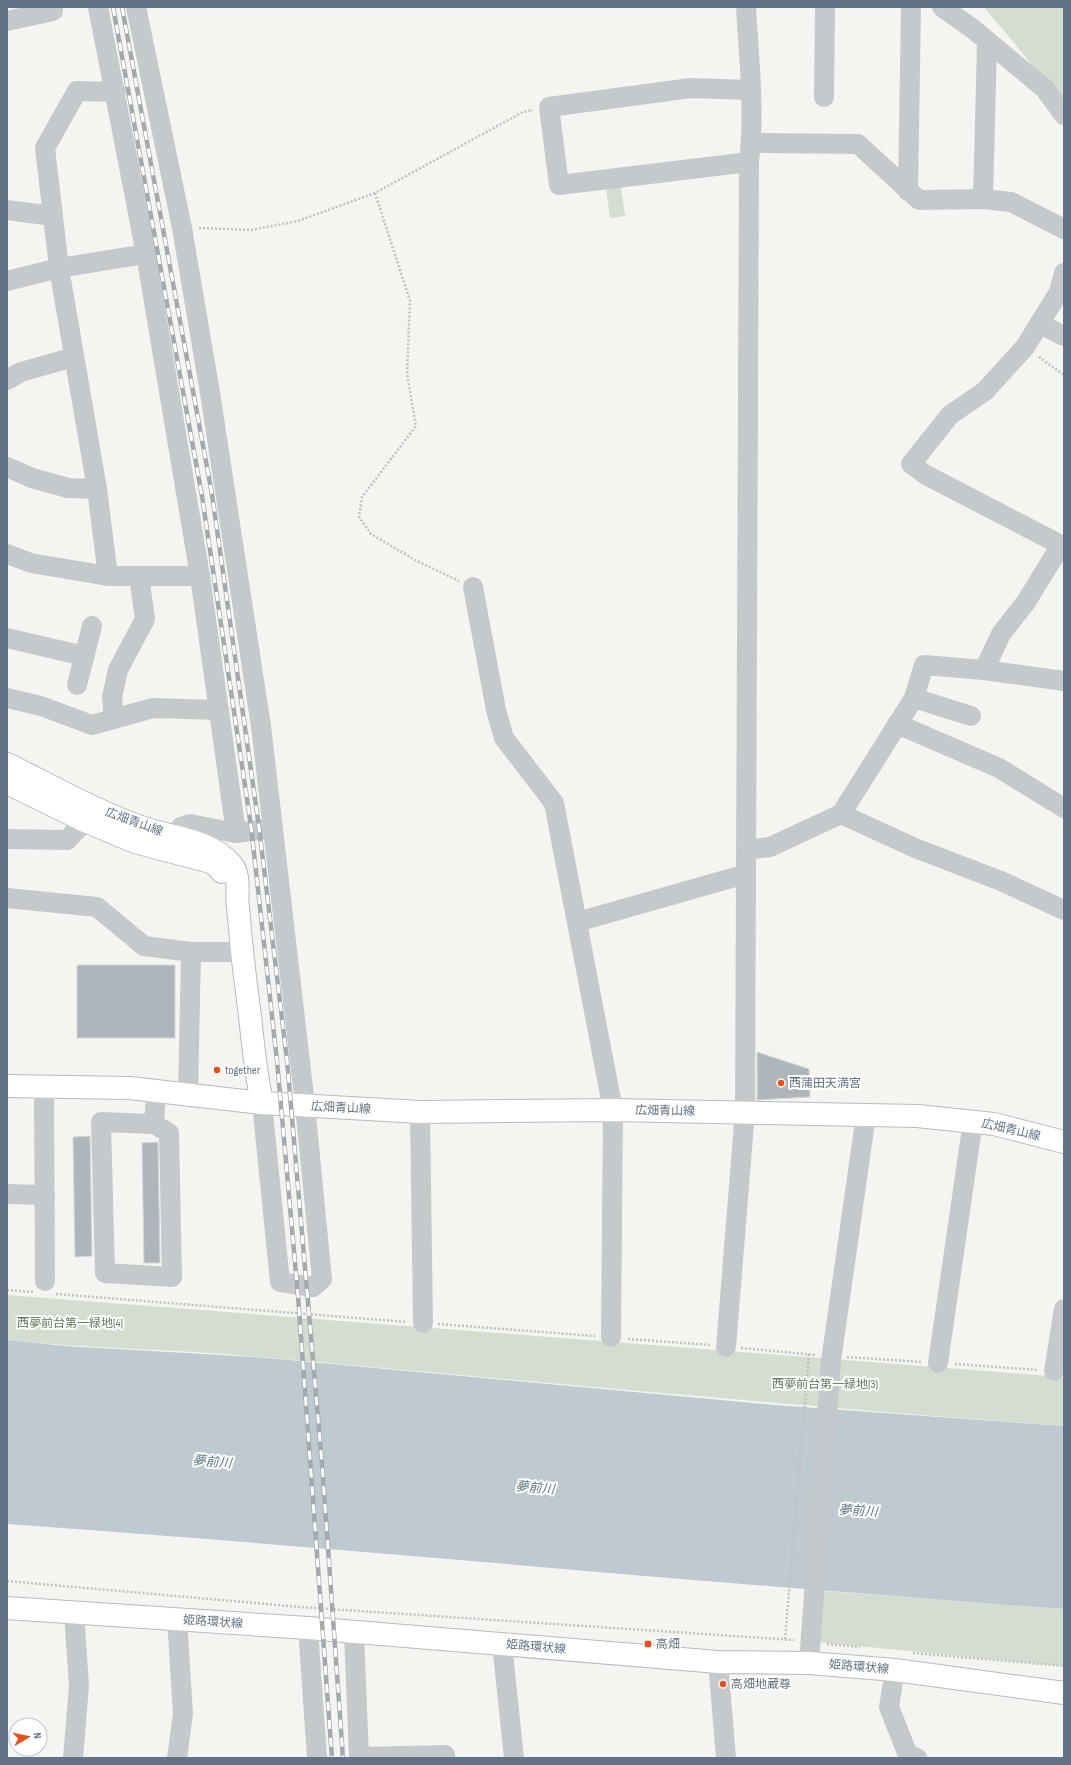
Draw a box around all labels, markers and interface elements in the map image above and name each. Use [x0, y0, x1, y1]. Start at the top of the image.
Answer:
street label: 広畑青山線 [103, 805, 165, 839]
place label: together [225, 1063, 261, 1078]
marker: together [212, 1065, 222, 1075]
place label: 西蒲田天満宮 [789, 1076, 861, 1091]
marker: 西蒲田天満宮 [776, 1078, 786, 1088]
street label: 広畑青山線 [311, 1099, 371, 1117]
street label: 広畑青山線 [635, 1103, 695, 1119]
street label: 広畑青山線 [980, 1116, 1042, 1144]
park label: 西夢前台第一緑地(4) [17, 1316, 123, 1331]
park label: 西夢前台第一緑地(3) [772, 1377, 878, 1392]
water label: 夢前川 [192, 1452, 234, 1472]
water label: 夢前川 [515, 1478, 557, 1498]
water label: 夢前川 [838, 1502, 880, 1520]
street label: 姫路環状線 [183, 1612, 243, 1632]
street label: 姫路環状線 [505, 1637, 567, 1657]
place label: 高畑 [656, 1637, 680, 1652]
marker: 高畑 [643, 1639, 653, 1649]
street label: 姫路環状線 [828, 1657, 890, 1677]
place label: 高畑地蔵尊 [731, 1677, 791, 1692]
marker: 高畑地蔵尊 [718, 1679, 728, 1689]
north arrow [8, 1717, 48, 1757]
text: N [31, 1732, 44, 1740]

